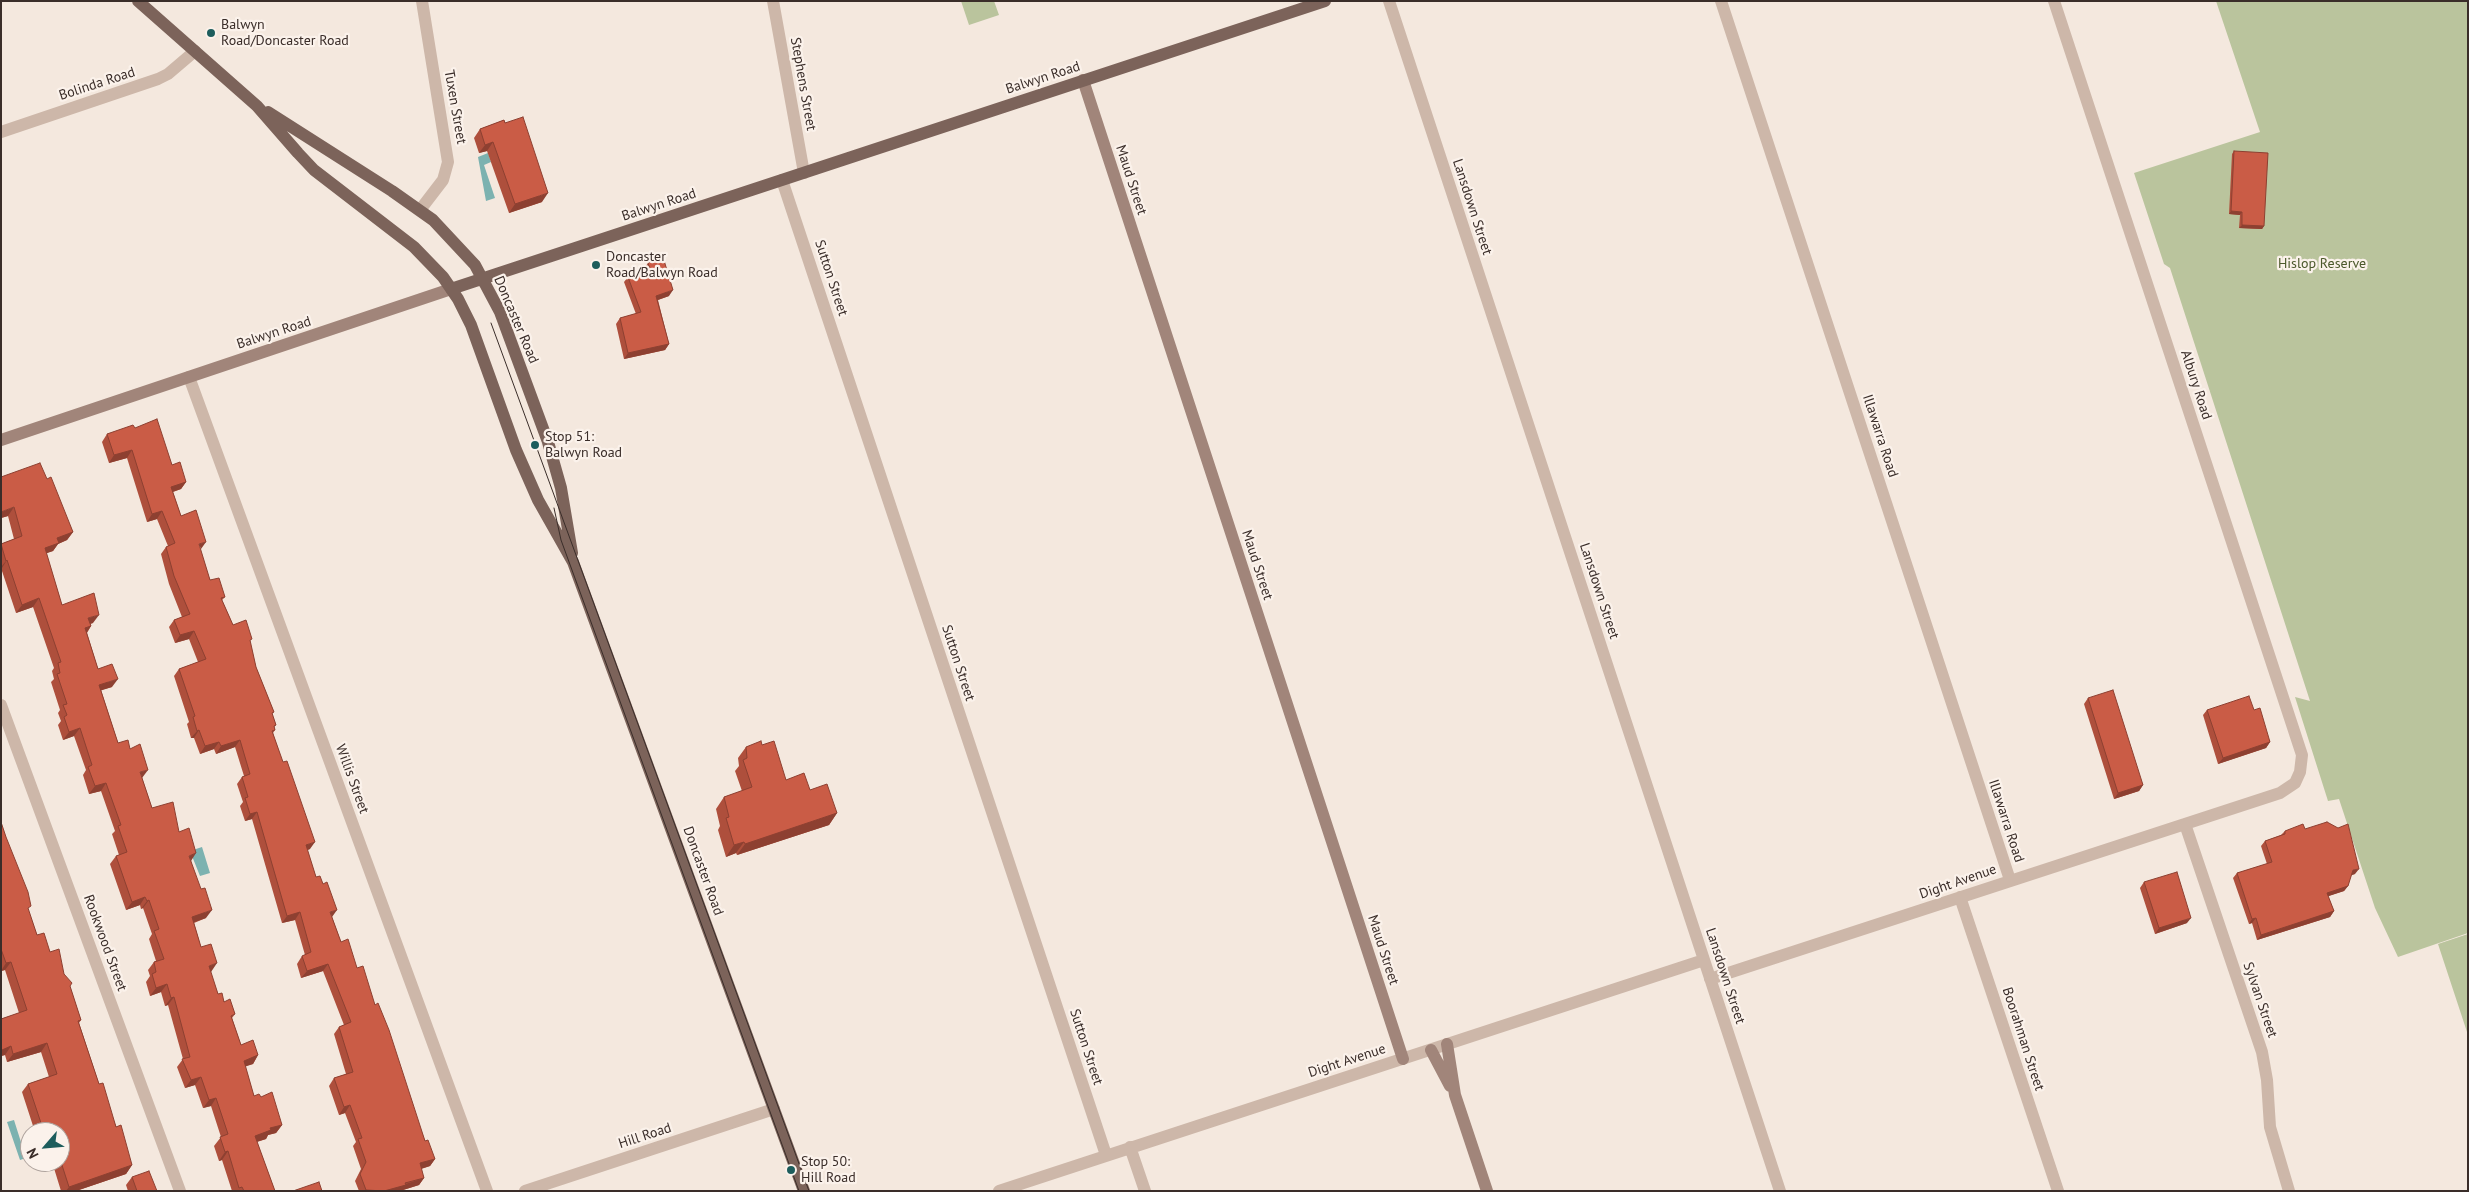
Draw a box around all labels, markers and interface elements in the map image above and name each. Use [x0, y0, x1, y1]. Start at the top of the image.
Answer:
place label: Balwyn Road/Doncaster Road [221, 17, 349, 49]
marker: Balwyn Road/Doncaster Road [205, 27, 217, 39]
street label: Stephens Street [787, 36, 819, 132]
street label: Balwyn Road [1004, 58, 1082, 98]
street label: Bolinda Road [57, 64, 137, 104]
street label: Tuxen Street [440, 69, 470, 145]
street label: Maud Street [1112, 143, 1150, 217]
street label: Lansdown Street [1449, 157, 1495, 257]
street label: Balwyn Road [620, 185, 698, 225]
street label: Sutton Street [811, 238, 851, 318]
place label: Doncaster Road/Balwyn Road [606, 249, 718, 282]
park label: Hislop Reserve [2278, 256, 2366, 272]
marker: Doncaster Road/Balwyn Road [590, 259, 602, 271]
street label: Doncaster Road [490, 274, 542, 366]
street label: Balwyn Road [235, 313, 313, 353]
street label: Albury Road [2177, 348, 2215, 422]
street label: Illawarra Road [1859, 392, 1901, 480]
place label: Stop 51: Balwyn Road [545, 429, 622, 462]
marker: Stop 51: Balwyn Road [529, 439, 541, 451]
street label: Maud Street [1238, 528, 1276, 602]
street label: Lansdown Street [1576, 541, 1622, 641]
street label: Sutton Street [938, 623, 978, 703]
street label: Willis Street [332, 742, 372, 816]
street label: Illawarra Road [1985, 777, 2027, 865]
street label: Doncaster Road [679, 824, 727, 918]
street label: Dight Avenue [1917, 861, 1999, 903]
street label: Rookwood Street [80, 892, 130, 994]
street label: Maud Street [1364, 913, 1402, 987]
street label: Lansdown Street [1702, 926, 1748, 1026]
street label: Sylvan Street [2239, 960, 2281, 1040]
street label: Boorahman Street [1998, 985, 2048, 1093]
street label: Sutton Street [1066, 1007, 1106, 1087]
street label: Dight Avenue [1306, 1041, 1388, 1081]
street label: Hill Road [616, 1120, 674, 1152]
north arrow [20, 1122, 70, 1172]
text: N [22, 1145, 43, 1162]
place label: Stop 50: Hill Road [801, 1154, 856, 1186]
marker: Stop 50: Hill Road [785, 1164, 797, 1176]

